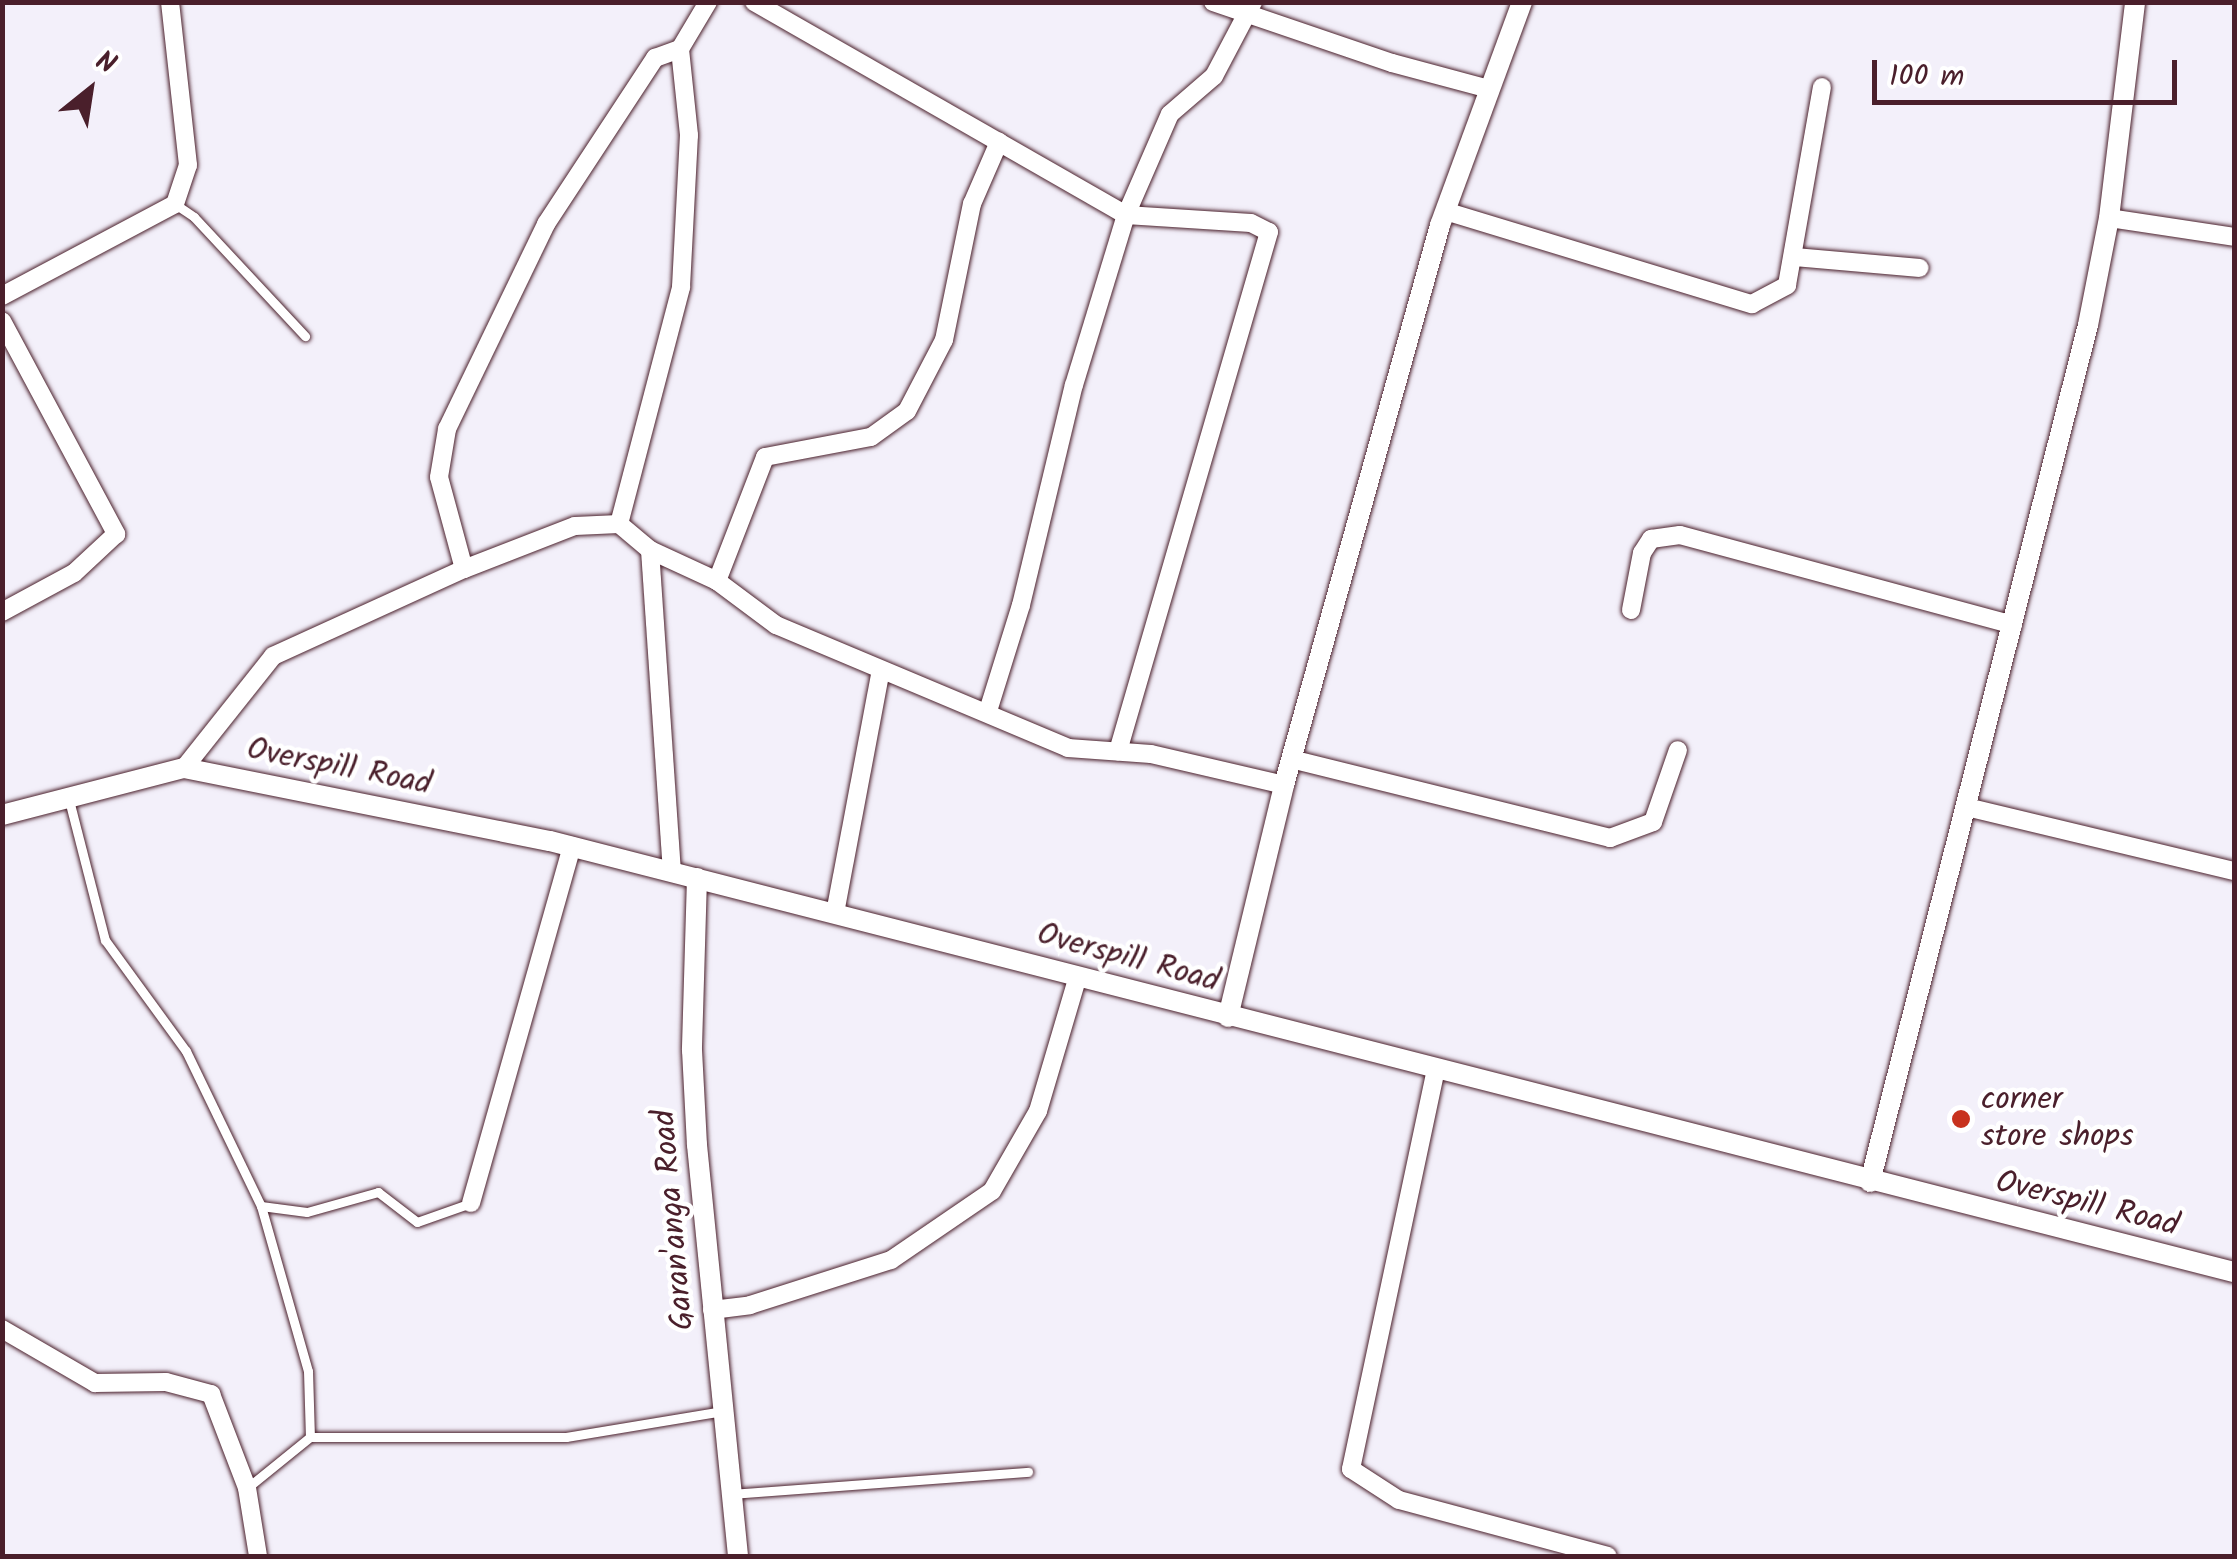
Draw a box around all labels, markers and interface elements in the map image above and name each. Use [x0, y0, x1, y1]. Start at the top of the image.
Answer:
north arrow [40, 40, 140, 140]
text: N [86, 40, 124, 87]
scale bar [1877, 40, 2182, 102]
text: 100 m [1889, 53, 1964, 101]
street label: Overspill Road [243, 731, 435, 805]
street label: Overspill Road [1033, 916, 1223, 1002]
place label: corner store shops [1981, 1082, 2134, 1157]
street label: Garan'anga Road [646, 1108, 704, 1332]
marker: corner store shops [1950, 1108, 1972, 1130]
street label: Overspill Road [1991, 1164, 2183, 1246]

